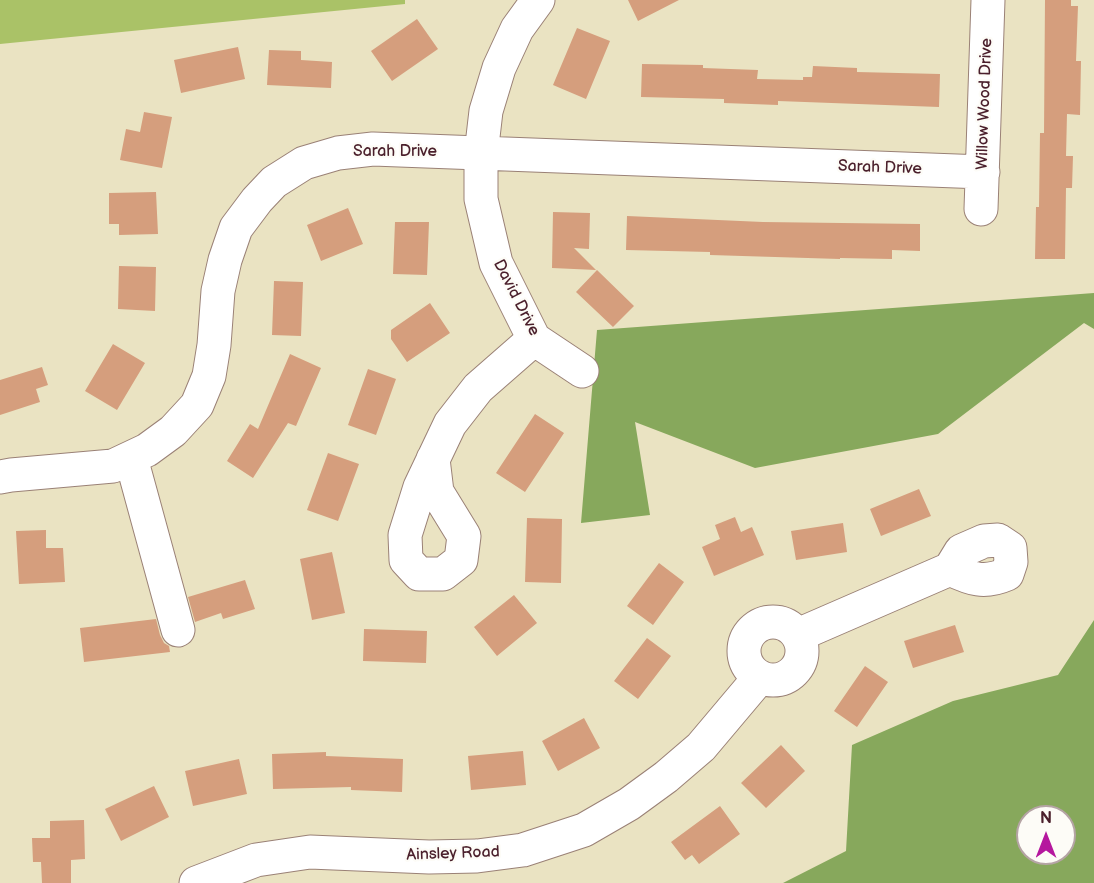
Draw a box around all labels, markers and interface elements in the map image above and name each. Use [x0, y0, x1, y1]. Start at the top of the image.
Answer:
street label: Willow Wood Drive [973, 38, 997, 170]
street label: Sarah Drive [353, 142, 437, 162]
street label: Sarah Drive [838, 157, 922, 179]
street label: David Drive [489, 257, 543, 339]
north arrow [1016, 805, 1076, 865]
text: N [1040, 809, 1052, 828]
street label: Ainsley Road [406, 843, 500, 865]

